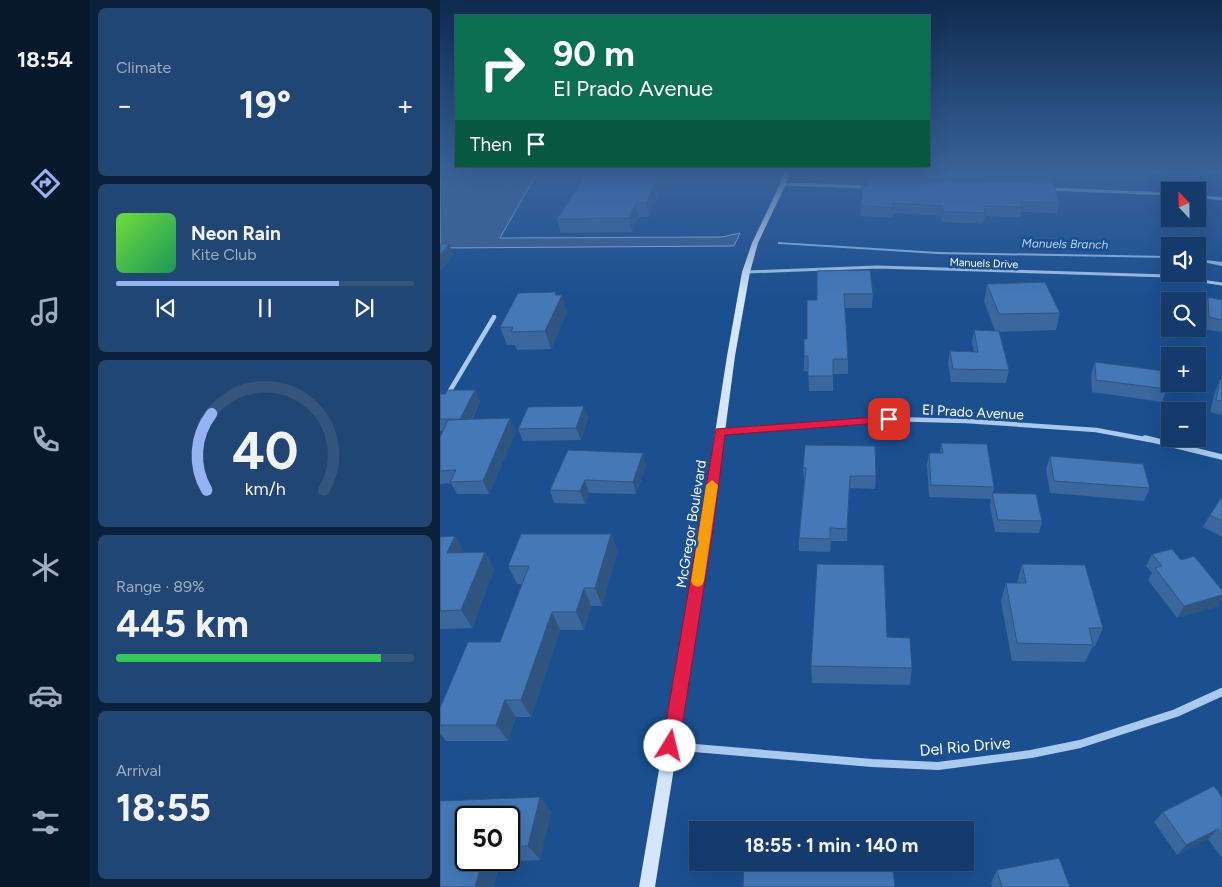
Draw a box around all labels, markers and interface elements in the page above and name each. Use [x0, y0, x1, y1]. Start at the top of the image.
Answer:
text: 90 m [553, 33, 635, 75]
icon: right [470, 35, 535, 100]
text: 18:54 [17, 46, 73, 73]
text: Climate [116, 58, 171, 77]
text: El Prado Avenue [553, 75, 713, 102]
text: 19° [239, 82, 291, 128]
text: − [116, 88, 133, 122]
text: + [397, 88, 414, 122]
icon: arrive [522, 130, 550, 158]
text: Then [470, 133, 512, 156]
icon: directions [28, 166, 63, 201]
north arrow [1161, 182, 1206, 228]
map controls [1161, 182, 1206, 447]
text: Neon Rain [191, 222, 281, 245]
water label: Manuels Branch [1021, 236, 1109, 252]
button: sound [1161, 237, 1206, 282]
text: Kite Club [191, 245, 257, 264]
street label: Manuels Drive [949, 256, 1019, 271]
button: search [1161, 292, 1206, 337]
icon: music [28, 294, 63, 329]
icon: previous [152, 294, 180, 322]
icon: pause [251, 294, 279, 322]
icon: next [350, 294, 378, 322]
button: + [1161, 347, 1206, 392]
pin [868, 398, 910, 440]
street label: El Prado Avenue [922, 401, 1025, 424]
button: − [1161, 402, 1206, 447]
icon: arrive [875, 405, 903, 433]
text: 40 [232, 420, 298, 482]
icon: phone [28, 422, 63, 457]
street label: McGregor Boulevard [673, 459, 710, 589]
text: km/h [245, 478, 285, 499]
icon: climate [28, 550, 63, 585]
text: Range · 89% [116, 577, 205, 596]
text: 445 km [116, 601, 249, 647]
icon: car [28, 678, 63, 713]
position arrow [643, 719, 695, 771]
street label: Del Rio Drive [919, 733, 1012, 760]
text: Arrival [116, 761, 161, 780]
text: 18:55 [116, 785, 211, 831]
icon: filters [28, 805, 63, 840]
speed limit sign: 50 [455, 806, 520, 871]
text: 18:55 · 1 min · 140 m [745, 834, 918, 857]

